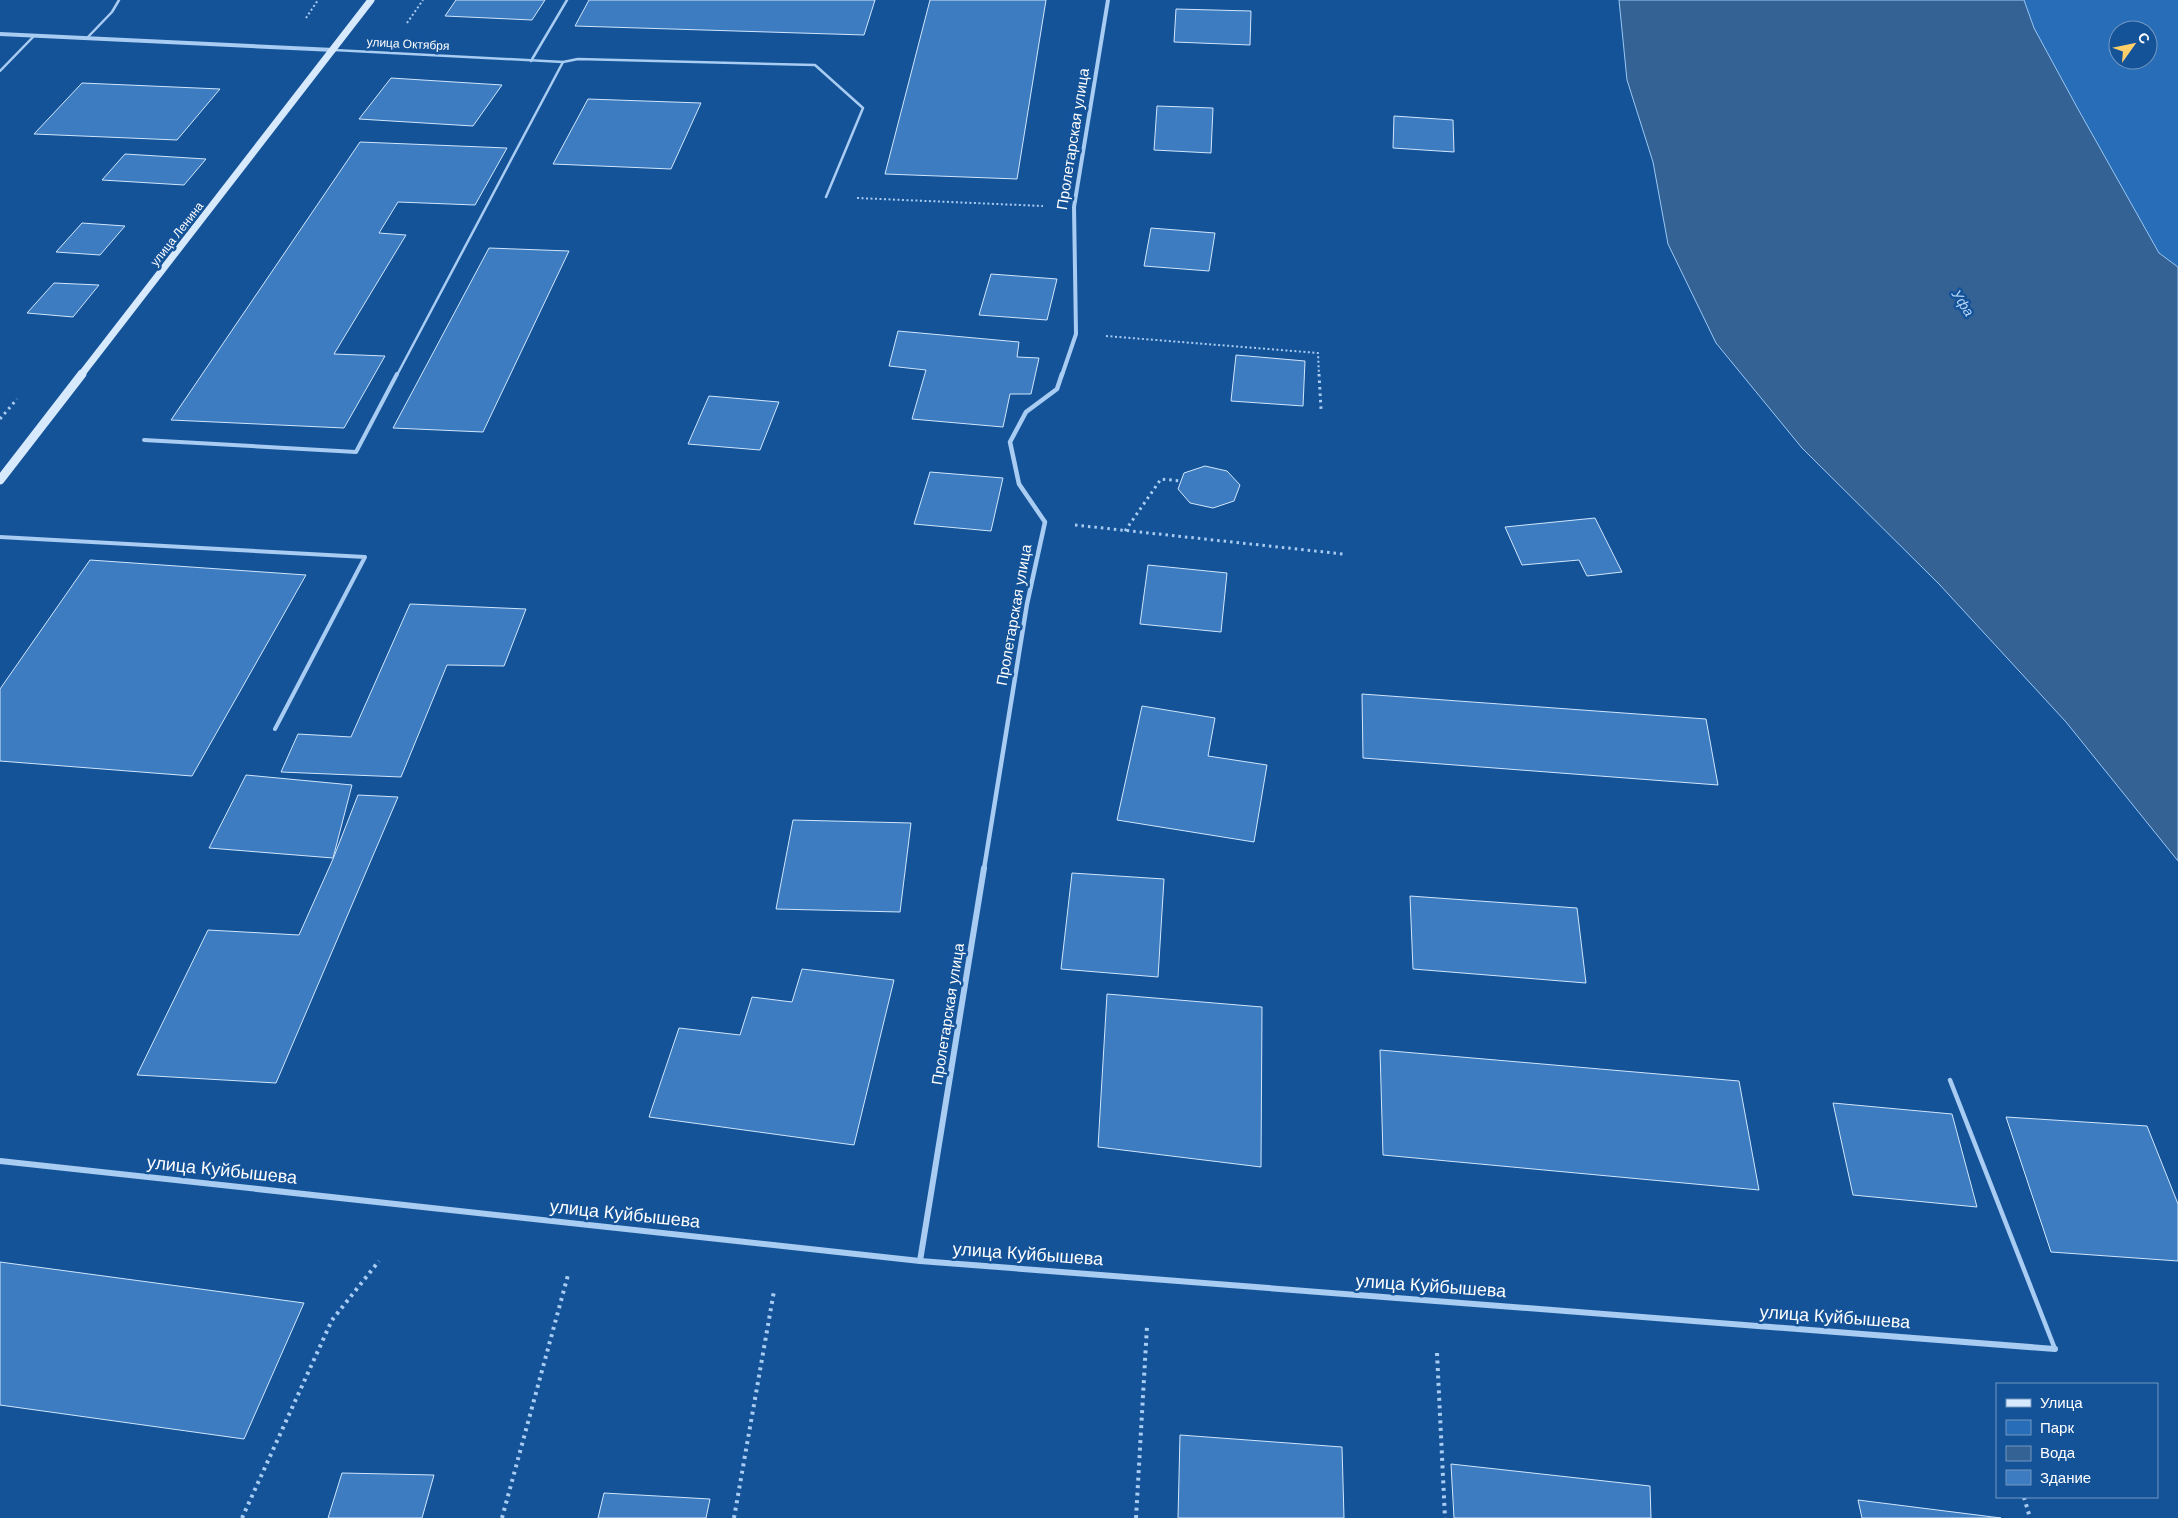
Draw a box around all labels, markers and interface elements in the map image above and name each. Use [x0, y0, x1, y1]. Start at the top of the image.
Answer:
north arrow [2108, 20, 2158, 70]
text: С [2134, 29, 2154, 47]
street label: улица Октября [366, 34, 450, 54]
street label: Пролетарская улица [1052, 66, 1094, 211]
street label: улица Ленина [147, 198, 207, 269]
water label: Уфа [1947, 285, 1978, 320]
street label: Пролетарская улица [992, 542, 1036, 687]
street label: Пролетарская улица [927, 941, 969, 1086]
street label: улица Куйбышева [146, 1150, 299, 1190]
street label: улица Куйбышева [549, 1194, 702, 1234]
street label: улица Куйбышева [952, 1237, 1105, 1271]
street label: улица Куйбышева [1355, 1269, 1508, 1303]
street label: улица Куйбышева [1759, 1300, 1912, 1334]
legend [1996, 1383, 2158, 1498]
text: Улица [2040, 1393, 2083, 1413]
text: Парк [2040, 1418, 2074, 1438]
text: Вода [2040, 1443, 2076, 1463]
text: Здание [2040, 1468, 2091, 1488]

